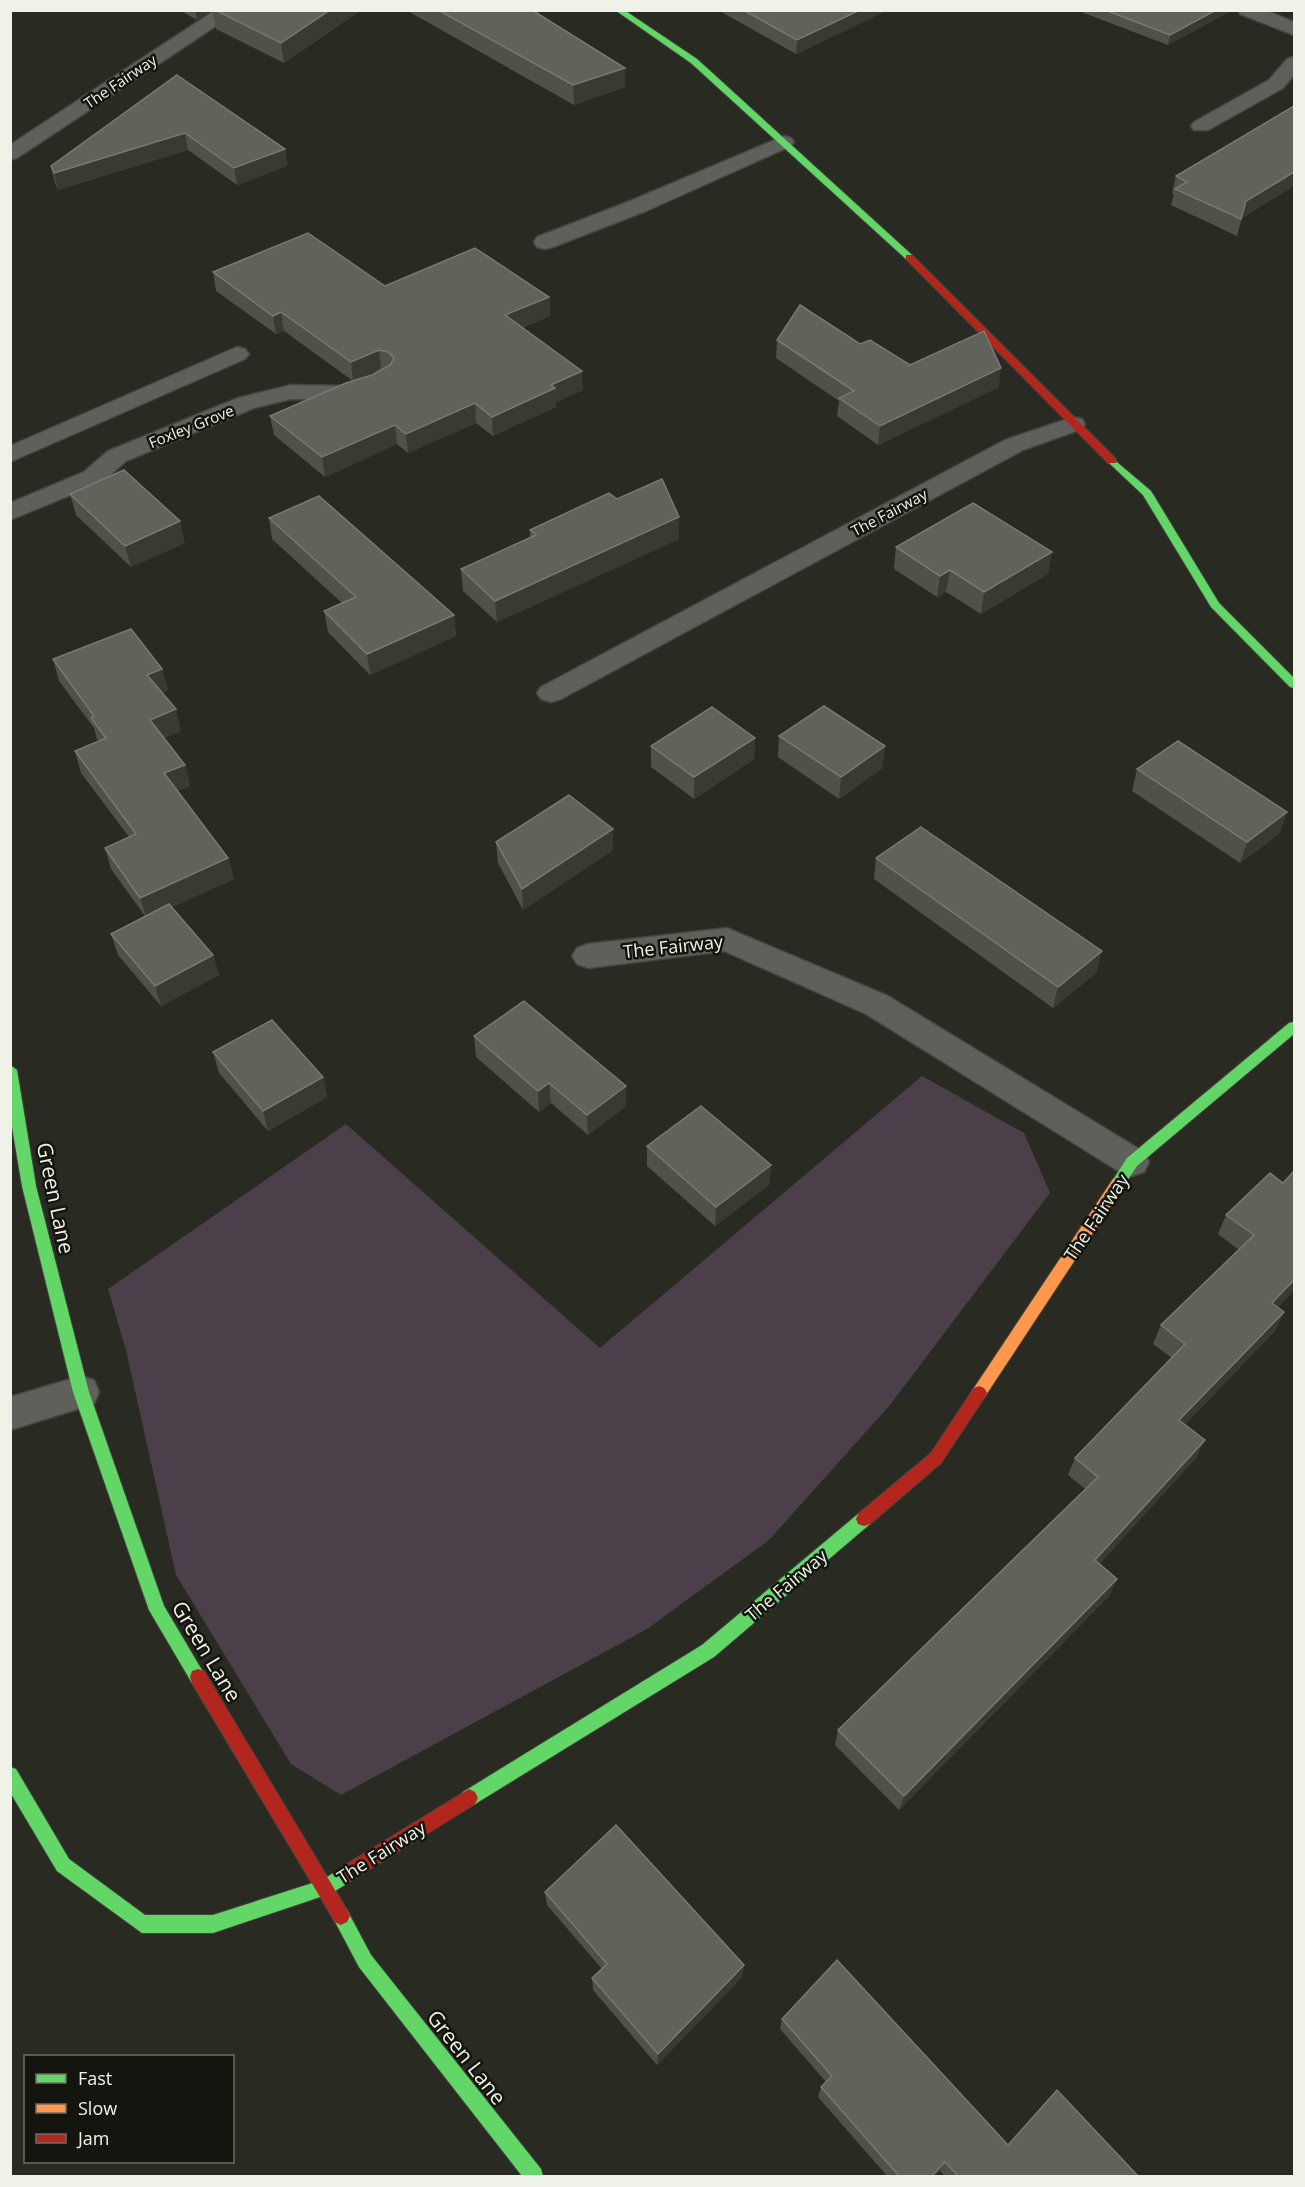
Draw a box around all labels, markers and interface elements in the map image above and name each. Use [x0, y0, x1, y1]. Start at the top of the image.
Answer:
street label: The Fairway [80, 49, 161, 113]
street label: Foxley Grove [145, 400, 237, 452]
street label: The Fairway [848, 483, 931, 540]
street label: The Fairway [622, 929, 725, 963]
street label: Green Lane [31, 1140, 81, 1256]
street label: The Fairway [1058, 1168, 1134, 1265]
street label: The Fairway [740, 1543, 833, 1626]
street label: Green Lane [166, 1595, 248, 1707]
street label: The Fairway [332, 1815, 431, 1889]
street label: Green Lane [421, 2004, 513, 2110]
legend [24, 2055, 234, 2163]
text: Fast [78, 2066, 112, 2090]
text: Slow [78, 2096, 117, 2120]
text: Jam [76, 2126, 110, 2150]

